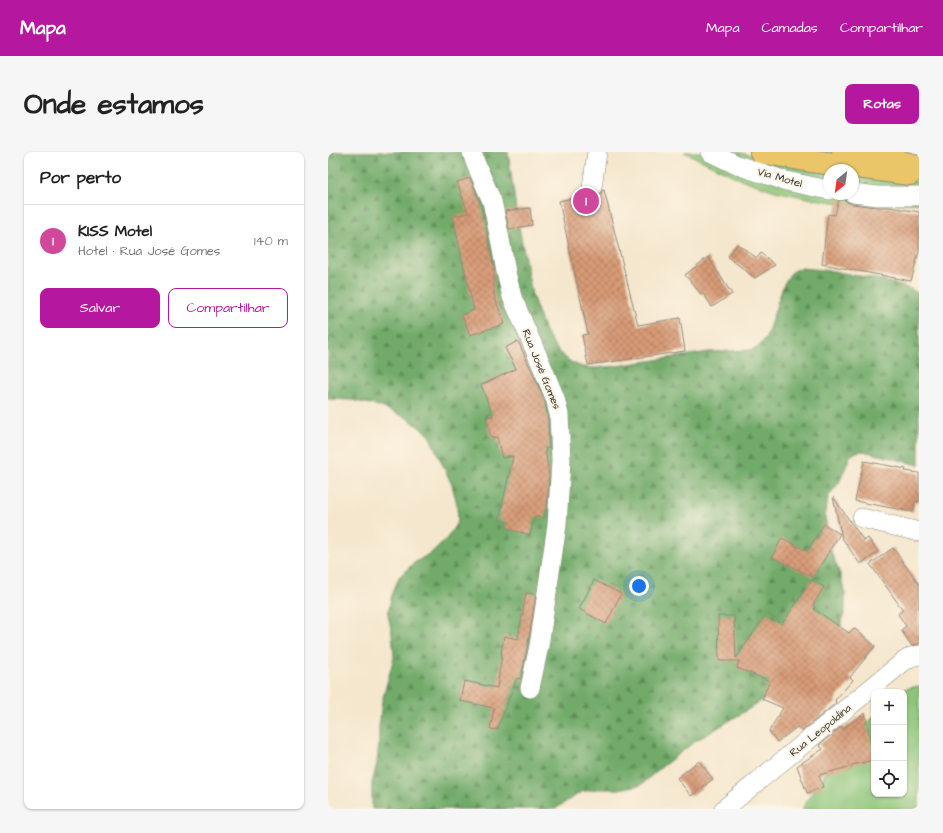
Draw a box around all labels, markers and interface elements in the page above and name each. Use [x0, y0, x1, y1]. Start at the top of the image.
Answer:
text: Mapa [20, 15, 66, 42]
text: Mapa [706, 18, 740, 38]
text: Camadas [762, 18, 818, 38]
text: Compartilhar [840, 18, 923, 38]
button: Rotas [845, 84, 919, 124]
text: Onde estamos [24, 85, 204, 124]
street label: Via Motel [756, 164, 804, 191]
north arrow [823, 164, 859, 200]
text: Por perto [40, 166, 121, 190]
pin: 1 [573, 186, 599, 216]
text: KISS Motel [78, 221, 152, 242]
text: 1 [52, 232, 54, 250]
text: 140 m [254, 232, 288, 250]
text: Hotel · Rua José Gomes [78, 242, 220, 260]
button: Salvar [40, 288, 160, 328]
button: Compartilhar [168, 288, 288, 328]
street label: Rua José Gomes [519, 327, 565, 412]
your location [629, 576, 649, 596]
map controls [871, 689, 907, 797]
button: + [871, 689, 907, 725]
street label: Rua Leopoldina [786, 701, 855, 760]
button: − [871, 725, 907, 761]
button: locate [871, 761, 907, 797]

